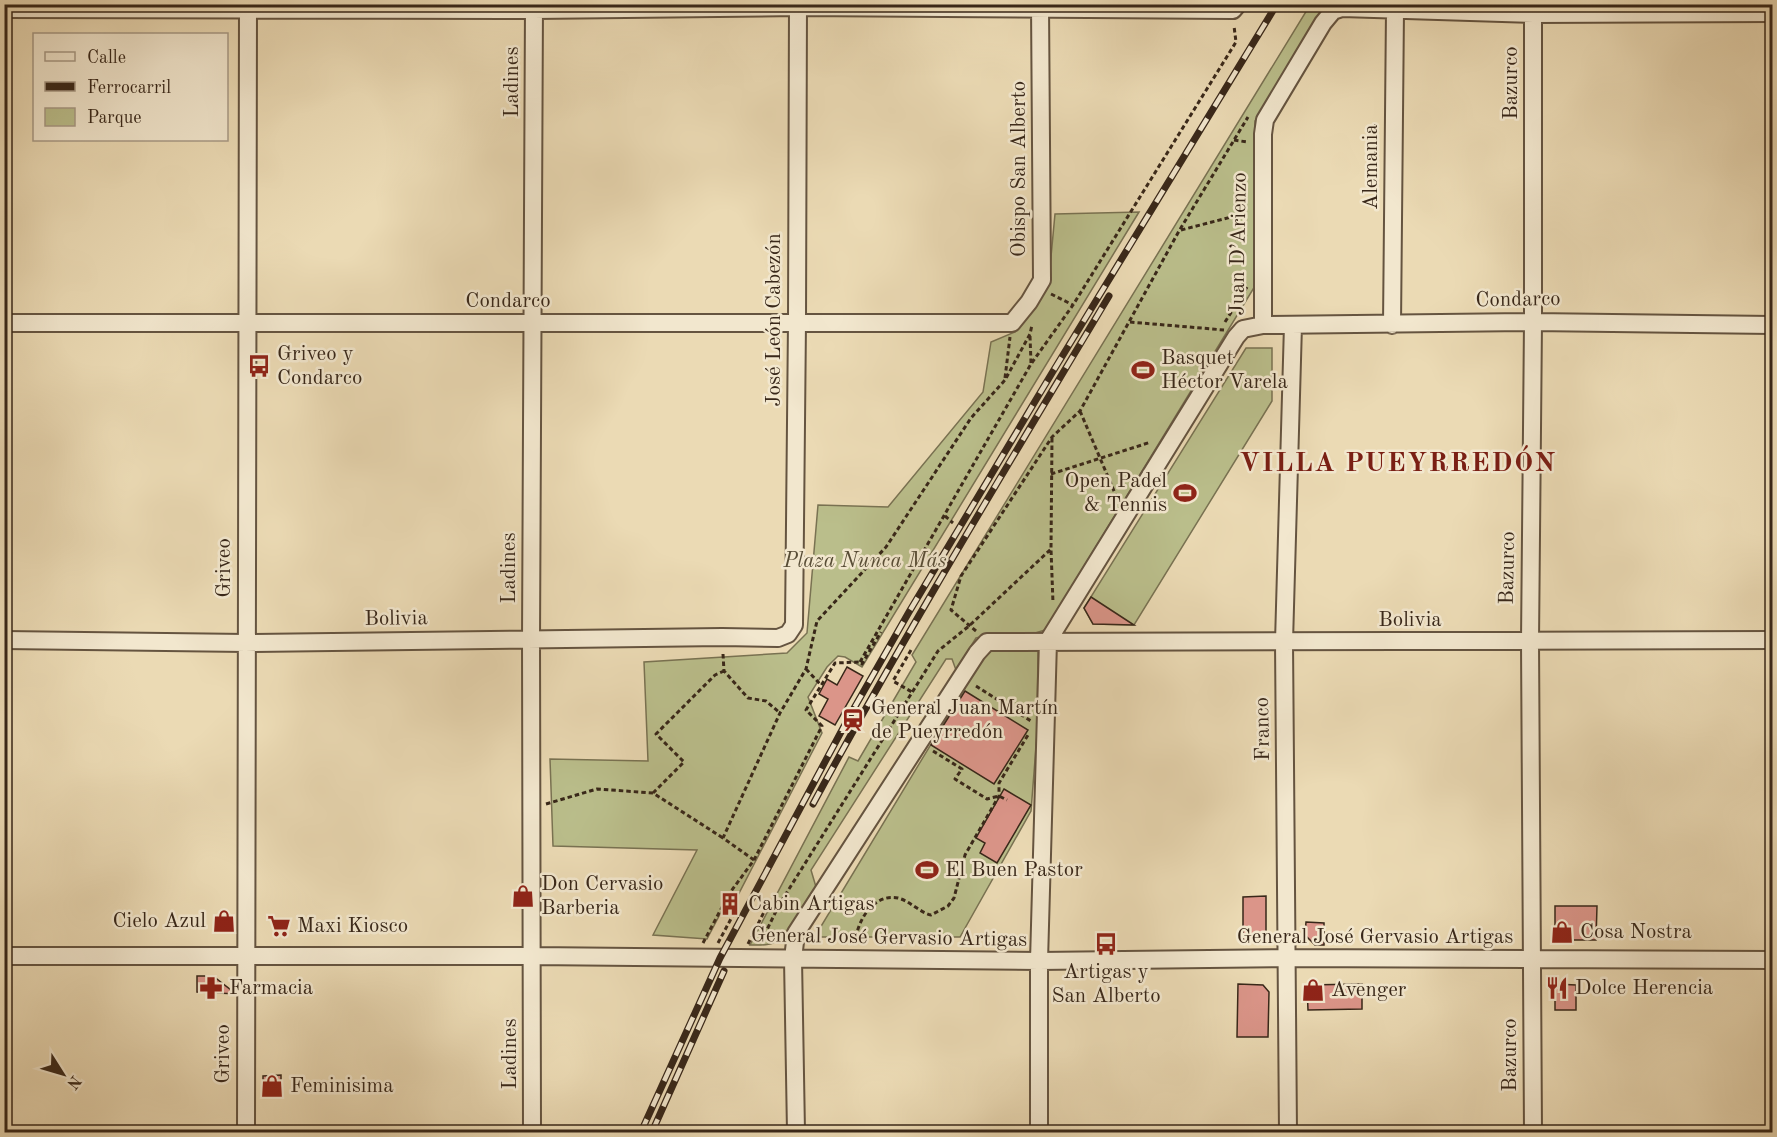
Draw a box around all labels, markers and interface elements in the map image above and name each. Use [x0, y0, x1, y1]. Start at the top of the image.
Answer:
legend [33, 33, 228, 141]
street label: Ladines [502, 46, 523, 118]
street label: Bazurco [1501, 46, 1522, 120]
text: Calle [87, 49, 126, 67]
text: Ferrocarril [87, 79, 171, 97]
street label: Obispo San Alberto [1009, 81, 1030, 257]
text: Parque [87, 109, 142, 127]
street label: Alemania [1361, 124, 1382, 210]
street label: Juan D’Arienzo [1227, 172, 1251, 316]
street label: José León Cabezón [764, 233, 785, 407]
street label: Condarco [1475, 289, 1561, 311]
street label: Condarco [465, 291, 551, 312]
place label: Griveo y Condarco [277, 344, 362, 389]
place label: Basquet Héctor Varela [1161, 348, 1288, 393]
bus stop icon: Griveo y Condarco [246, 353, 272, 379]
sports icon: Basquet Héctor Varela [1130, 357, 1156, 383]
district label: VILLA PUEYRREDÓN [1239, 445, 1557, 477]
place label: Open Padel & Tennis [1065, 471, 1167, 516]
sports icon: Open Padel & Tennis [1172, 480, 1198, 506]
street label: Bazurco [1497, 531, 1519, 605]
street label: Ladines [499, 532, 520, 604]
street label: Griveo [214, 538, 235, 598]
park label: Plaza Nunca Más [783, 551, 947, 572]
street label: Bolivia [364, 608, 428, 630]
street label: Bolivia [1378, 610, 1442, 631]
street label: Franco [1252, 697, 1274, 761]
place label: General Juan Martín de Pueyrredón [871, 698, 1058, 743]
station icon: General Juan Martín de Pueyrredón [840, 707, 866, 733]
sports icon: El Buen Pastor [914, 857, 940, 883]
place label: El Buen Pastor [945, 860, 1083, 881]
place label: Don Cervasio Barberia [541, 874, 663, 919]
shop icon: Don Cervasio Barberia [510, 883, 536, 909]
building icon: Cabin Artigas [717, 891, 743, 917]
place label: Cabin Artigas [748, 894, 875, 915]
shop icon: Cielo Azul [211, 908, 237, 934]
place label: Cielo Azul [112, 911, 206, 932]
supermarket icon: Maxi Kiosco [266, 913, 292, 939]
place label: Maxi Kiosco [297, 916, 408, 937]
shop icon: Cosa Nostra [1549, 919, 1575, 945]
place label: Cosa Nostra [1580, 922, 1692, 943]
street label: General José Gervasio Artigas [751, 925, 1027, 951]
street label: General José Gervasio Artigas [1237, 927, 1513, 948]
bus stop icon: Artigas y San Alberto [1093, 931, 1119, 957]
place label: Artigas y San Alberto [1051, 962, 1161, 1007]
pharmacy icon: Farmacia [198, 975, 224, 1001]
restaurant icon: Dolce Herencia [1544, 975, 1570, 1001]
shop icon: Avenger [1300, 977, 1326, 1003]
place label: Farmacia [229, 978, 313, 999]
place label: Dolce Herencia [1575, 978, 1713, 999]
place label: Avenger [1331, 980, 1407, 1001]
street label: Ladines [500, 1018, 521, 1090]
street label: Bazurco [1500, 1018, 1521, 1092]
street label: Griveo [213, 1024, 234, 1084]
north arrow [33, 1044, 93, 1104]
text: N [63, 1072, 83, 1092]
shop icon: Feminisima [259, 1073, 285, 1099]
place label: Feminisima [290, 1076, 394, 1097]

